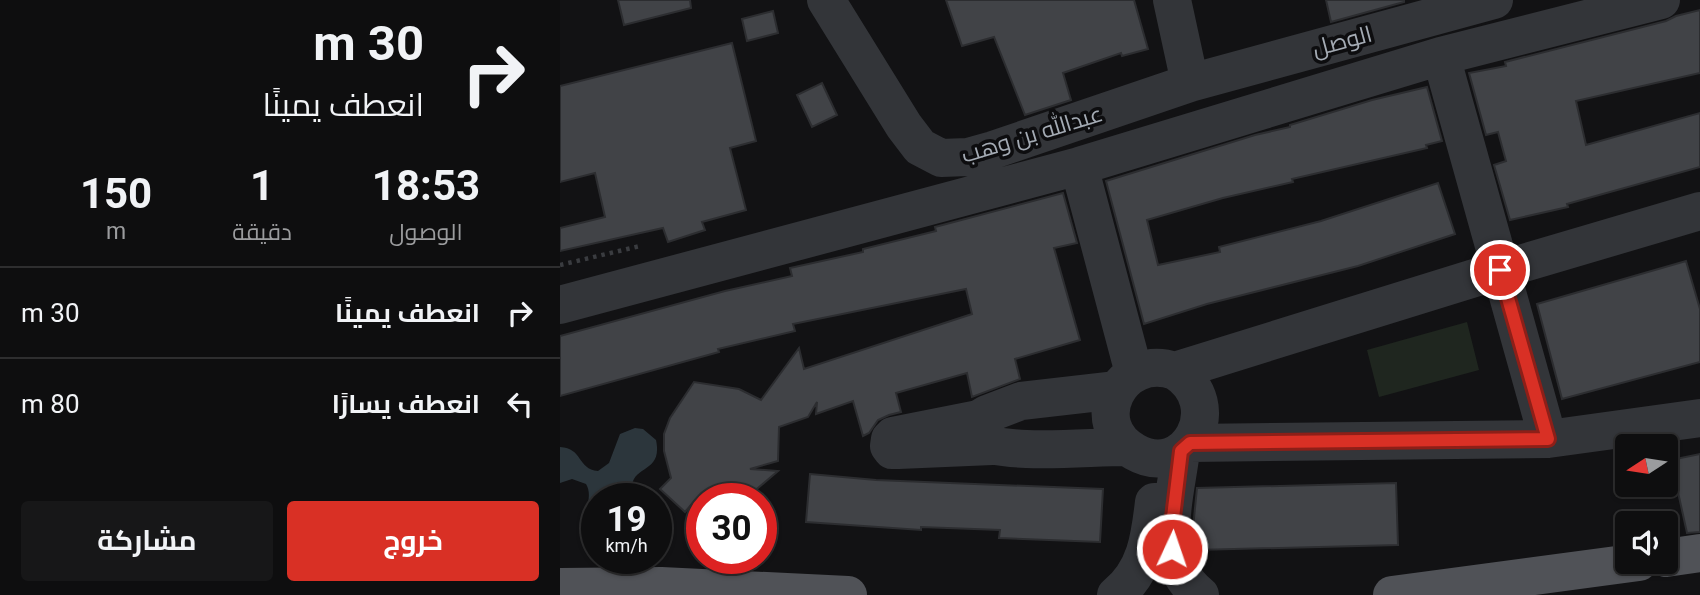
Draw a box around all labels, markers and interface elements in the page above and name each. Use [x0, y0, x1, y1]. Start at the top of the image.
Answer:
text: 30 m [313, 15, 424, 72]
street label: الوصل [1309, 21, 1375, 62]
icon: right [448, 28, 539, 119]
text: انعطف يمينًا [262, 86, 424, 124]
street label: عبدالله بن وهب [958, 98, 1106, 169]
text: 1 [250, 161, 274, 210]
text: 18:53 [372, 161, 480, 210]
text: 150 [80, 169, 152, 218]
text: m [106, 218, 126, 245]
text: دقيقة [232, 219, 292, 246]
text: الوصول [389, 219, 463, 246]
pin [1470, 240, 1530, 300]
icon: arrive [1481, 251, 1519, 289]
icon: right [501, 294, 539, 332]
text: 30 m [21, 298, 80, 328]
text: انعطف يمينًا [335, 298, 480, 328]
icon: left [501, 385, 539, 423]
text: 80 m [21, 389, 80, 419]
text: انعطف يسارًا [332, 389, 480, 419]
north arrow [1615, 434, 1678, 497]
map controls [1615, 434, 1678, 574]
speed limit sign: 30 [686, 483, 777, 574]
text: 19 [606, 499, 647, 540]
button: مشاركة [21, 501, 273, 581]
button: خروج [287, 501, 539, 581]
button: sound [1615, 511, 1678, 574]
position arrow [1135, 512, 1209, 586]
text: km/h [605, 535, 648, 556]

